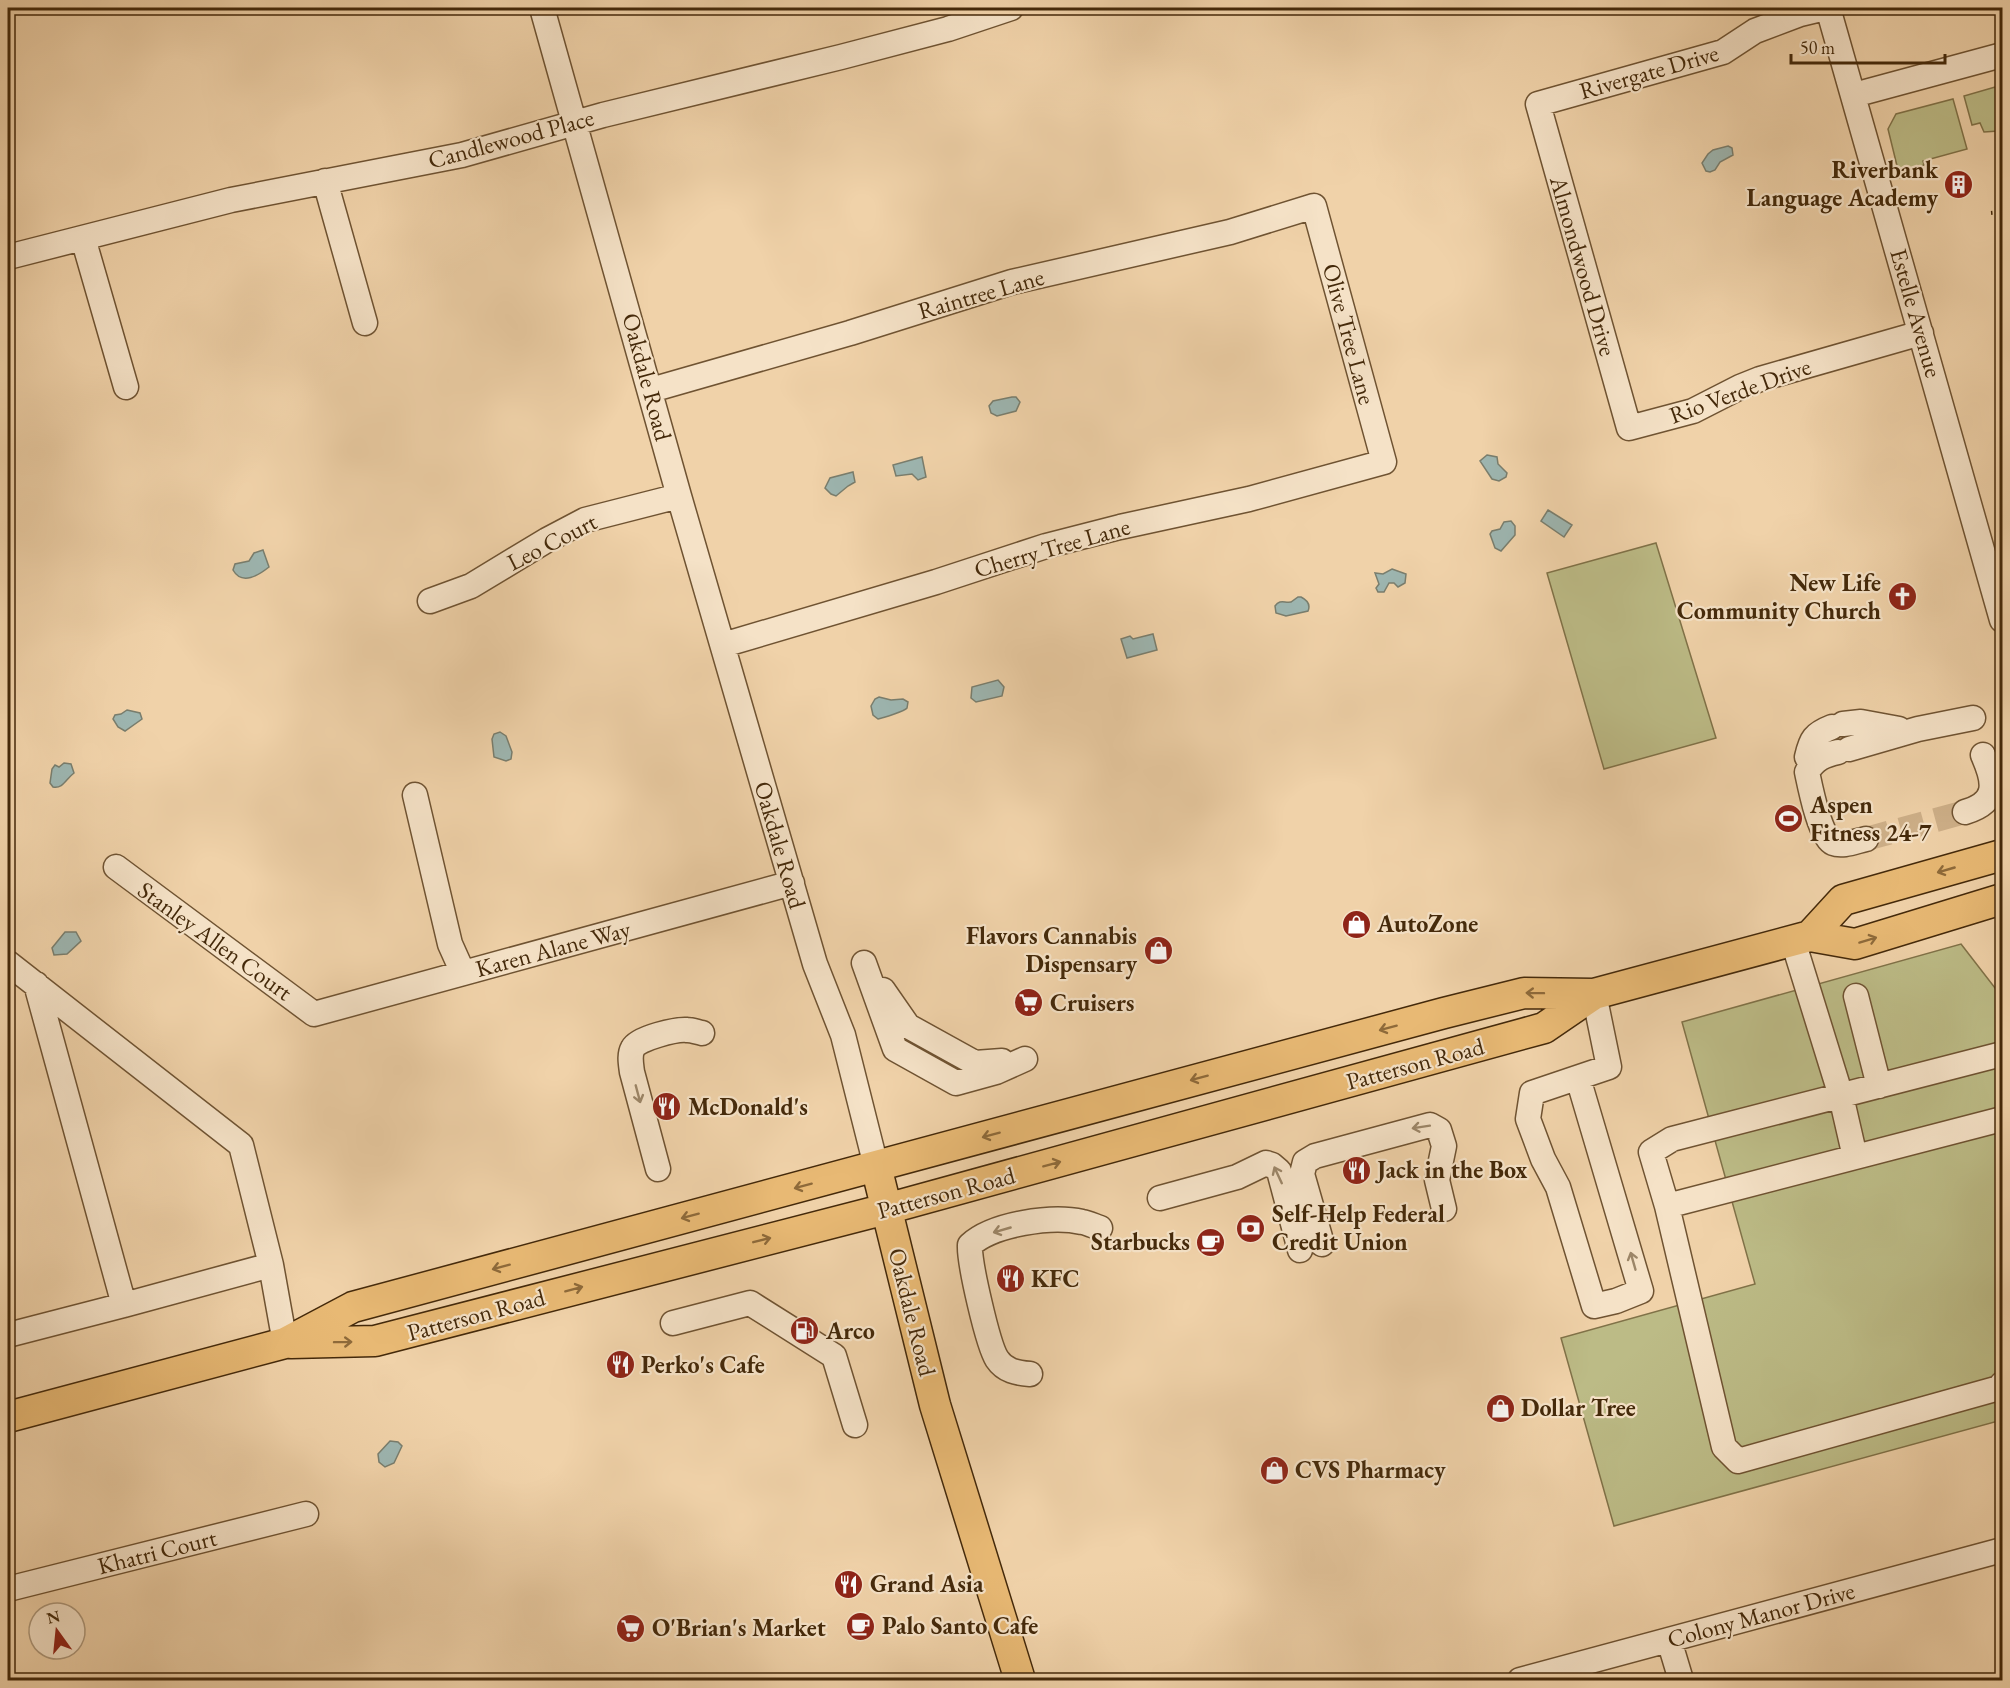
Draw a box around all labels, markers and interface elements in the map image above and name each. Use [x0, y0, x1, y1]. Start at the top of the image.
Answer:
scale bar [1791, 27, 1946, 65]
text: 50 m [1800, 36, 1835, 59]
street label: Rivergate Drive [1576, 37, 1722, 106]
street label: Candlewood Place [425, 102, 597, 176]
place label: Riverbank Language Academy [1747, 154, 1939, 214]
building icon: Riverbank Language Academy [1943, 168, 1975, 200]
street label: Almondwood Drive [1543, 171, 1624, 359]
street label: Estelle Avenue [1883, 245, 1950, 381]
street label: Olive Tree Lane [1316, 260, 1383, 408]
street label: Raintree Lane [914, 261, 1047, 326]
street label: Oakdale Road [616, 310, 680, 445]
street label: Rio Verde Drive [1665, 351, 1815, 430]
street label: Leo Court [502, 506, 602, 577]
street label: Cherry Tree Lane [970, 510, 1133, 585]
place label: New Life Community Church [1677, 567, 1882, 627]
church icon: New Life Community Church [1886, 581, 1918, 613]
street label: Oakdale Road [748, 778, 814, 913]
place label: Aspen Fitness 24-7 [1809, 789, 1932, 848]
sports icon: Aspen Fitness 24-7 [1773, 803, 1805, 835]
one-way arrow [1937, 865, 1956, 876]
street label: Stanley Allen Court [132, 874, 299, 1007]
shop icon: AutoZone [1340, 908, 1372, 940]
place label: AutoZone [1376, 908, 1478, 939]
street label: Karen Alane Way [472, 913, 634, 984]
place label: Flavors Cannabis Dispensary [966, 920, 1137, 980]
shop icon: Flavors Cannabis Dispensary [1142, 934, 1174, 966]
one-way arrow [1858, 934, 1877, 945]
supermarket icon: Cruisers [1013, 987, 1045, 1019]
place label: Cruisers [1050, 987, 1134, 1018]
one-way arrow [1526, 987, 1546, 999]
one-way arrow [1379, 1023, 1398, 1035]
street label: Patterson Road [1343, 1030, 1488, 1097]
one-way arrow [1190, 1073, 1209, 1085]
one-way arrow [633, 1084, 644, 1103]
restaurant icon: McDonald's [651, 1091, 683, 1123]
place label: McDonald's [688, 1091, 808, 1122]
one-way arrow [1412, 1122, 1431, 1133]
one-way arrow [982, 1130, 1001, 1141]
restaurant icon: Jack in the Box [1340, 1154, 1372, 1186]
place label: Jack in the Box [1375, 1154, 1528, 1185]
one-way arrow [1043, 1157, 1062, 1169]
street label: Patterson Road [874, 1159, 1019, 1226]
one-way arrow [1271, 1166, 1283, 1184]
one-way arrow [794, 1181, 813, 1192]
place label: Self-Help Federal Credit Union [1272, 1198, 1445, 1257]
one-way arrow [680, 1211, 699, 1223]
bank icon: Self-Help Federal Credit Union [1235, 1212, 1267, 1244]
one-way arrow [993, 1225, 1012, 1236]
place label: Starbucks [1091, 1226, 1190, 1257]
cafe icon: Starbucks [1195, 1226, 1227, 1258]
one-way arrow [753, 1234, 772, 1246]
street label: Oakdale Road [882, 1245, 944, 1380]
one-way arrow [1626, 1252, 1638, 1271]
one-way arrow [492, 1262, 511, 1273]
restaurant icon: KFC [994, 1263, 1026, 1295]
place label: KFC [1031, 1263, 1079, 1294]
street label: Patterson Road [404, 1281, 549, 1348]
one-way arrow [564, 1283, 583, 1294]
fuel station icon: Arco [789, 1315, 821, 1347]
place label: Arco [825, 1315, 875, 1346]
one-way arrow [333, 1336, 353, 1347]
restaurant icon: Perko's Cafe [604, 1349, 636, 1381]
place label: Perko's Cafe [641, 1349, 765, 1380]
shop icon: Dollar Tree [1484, 1392, 1516, 1424]
place label: Dollar Tree [1521, 1392, 1636, 1423]
shop icon: CVS Pharmacy [1258, 1454, 1290, 1486]
place label: CVS Pharmacy [1295, 1454, 1446, 1486]
street label: Khatri Court [94, 1522, 220, 1581]
restaurant icon: Grand Asia [833, 1568, 865, 1600]
place label: Grand Asia [870, 1568, 984, 1599]
street label: Colony Manor Drive [1664, 1575, 1858, 1654]
north arrow [27, 1601, 87, 1661]
text: N [44, 1605, 62, 1629]
cafe icon: Palo Santo Cafe [845, 1610, 877, 1642]
place label: Palo Santo Cafe [882, 1610, 1038, 1641]
supermarket icon: O'Brian's Market [615, 1612, 647, 1644]
place label: O'Brian's Market [652, 1612, 826, 1643]

